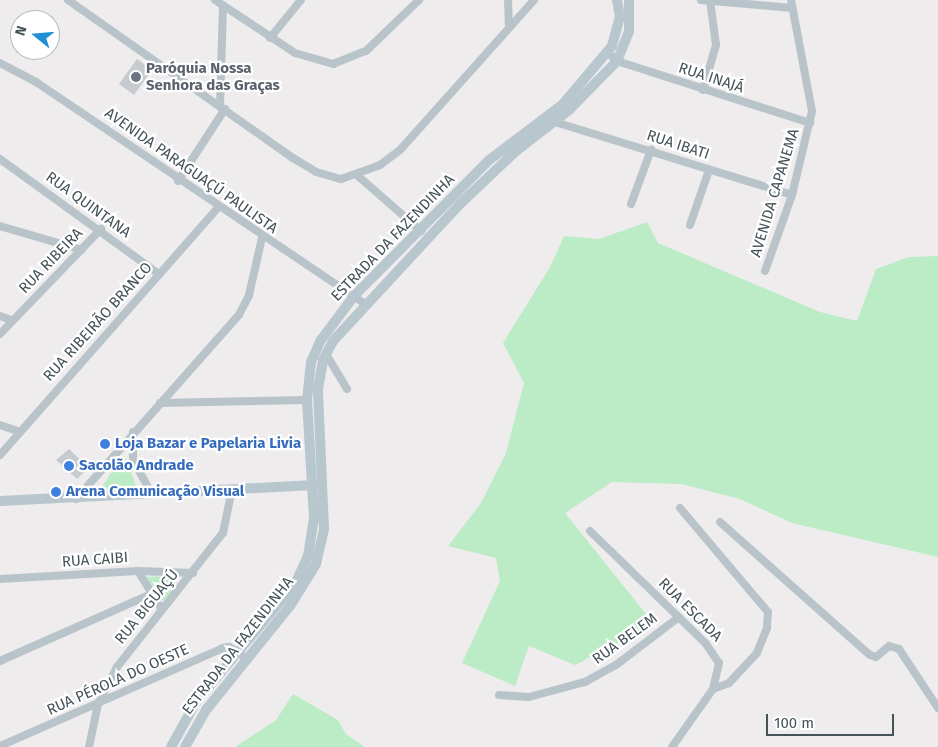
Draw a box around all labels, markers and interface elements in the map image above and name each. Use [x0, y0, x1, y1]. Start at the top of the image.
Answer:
north arrow [10, 10, 60, 60]
text: N [12, 24, 31, 38]
place label: Paróquia Nossa Senhora das Graças [146, 59, 280, 94]
street label: RUA INAJÁ [676, 59, 746, 97]
marker: Paróquia Nossa Senhora das Graças [130, 71, 142, 83]
street label: AVENIDA PARAGUAÇÚ PAULISTA [101, 104, 281, 238]
street label: RUA IBATI [644, 126, 712, 164]
street label: AVENIDA CAPANEMA [747, 127, 803, 259]
street label: RUA QUINTANA [42, 168, 134, 242]
street label: ESTRADA DA FAZENDINHA [328, 171, 458, 305]
street label: RUA RIBEIRA [15, 225, 87, 297]
street label: RUA RIBEIRÃO BRANCO [40, 259, 156, 385]
place label: Loja Bazar e Papelaria Livia [115, 435, 301, 453]
marker: Loja Bazar e Papelaria Livia [99, 438, 111, 450]
place label: Sacolão Andrade [79, 457, 194, 475]
marker: Sacolão Andrade [63, 460, 75, 472]
place label: Arena Comunicação Visual [66, 483, 244, 501]
marker: Arena Comunicação Visual [50, 486, 62, 498]
street label: RUA CAIBI [61, 549, 129, 571]
street label: RUA BIGUAÇÚ [111, 566, 183, 648]
street label: ESTRADA DA FAZENDINHA [179, 574, 297, 718]
street label: RUA ESCADA [654, 574, 726, 646]
street label: RUA BELEM [589, 609, 661, 669]
street label: RUA PÉROLA DO OESTE [44, 641, 192, 719]
scale bar [768, 704, 896, 736]
text: 100 m [774, 714, 814, 732]

